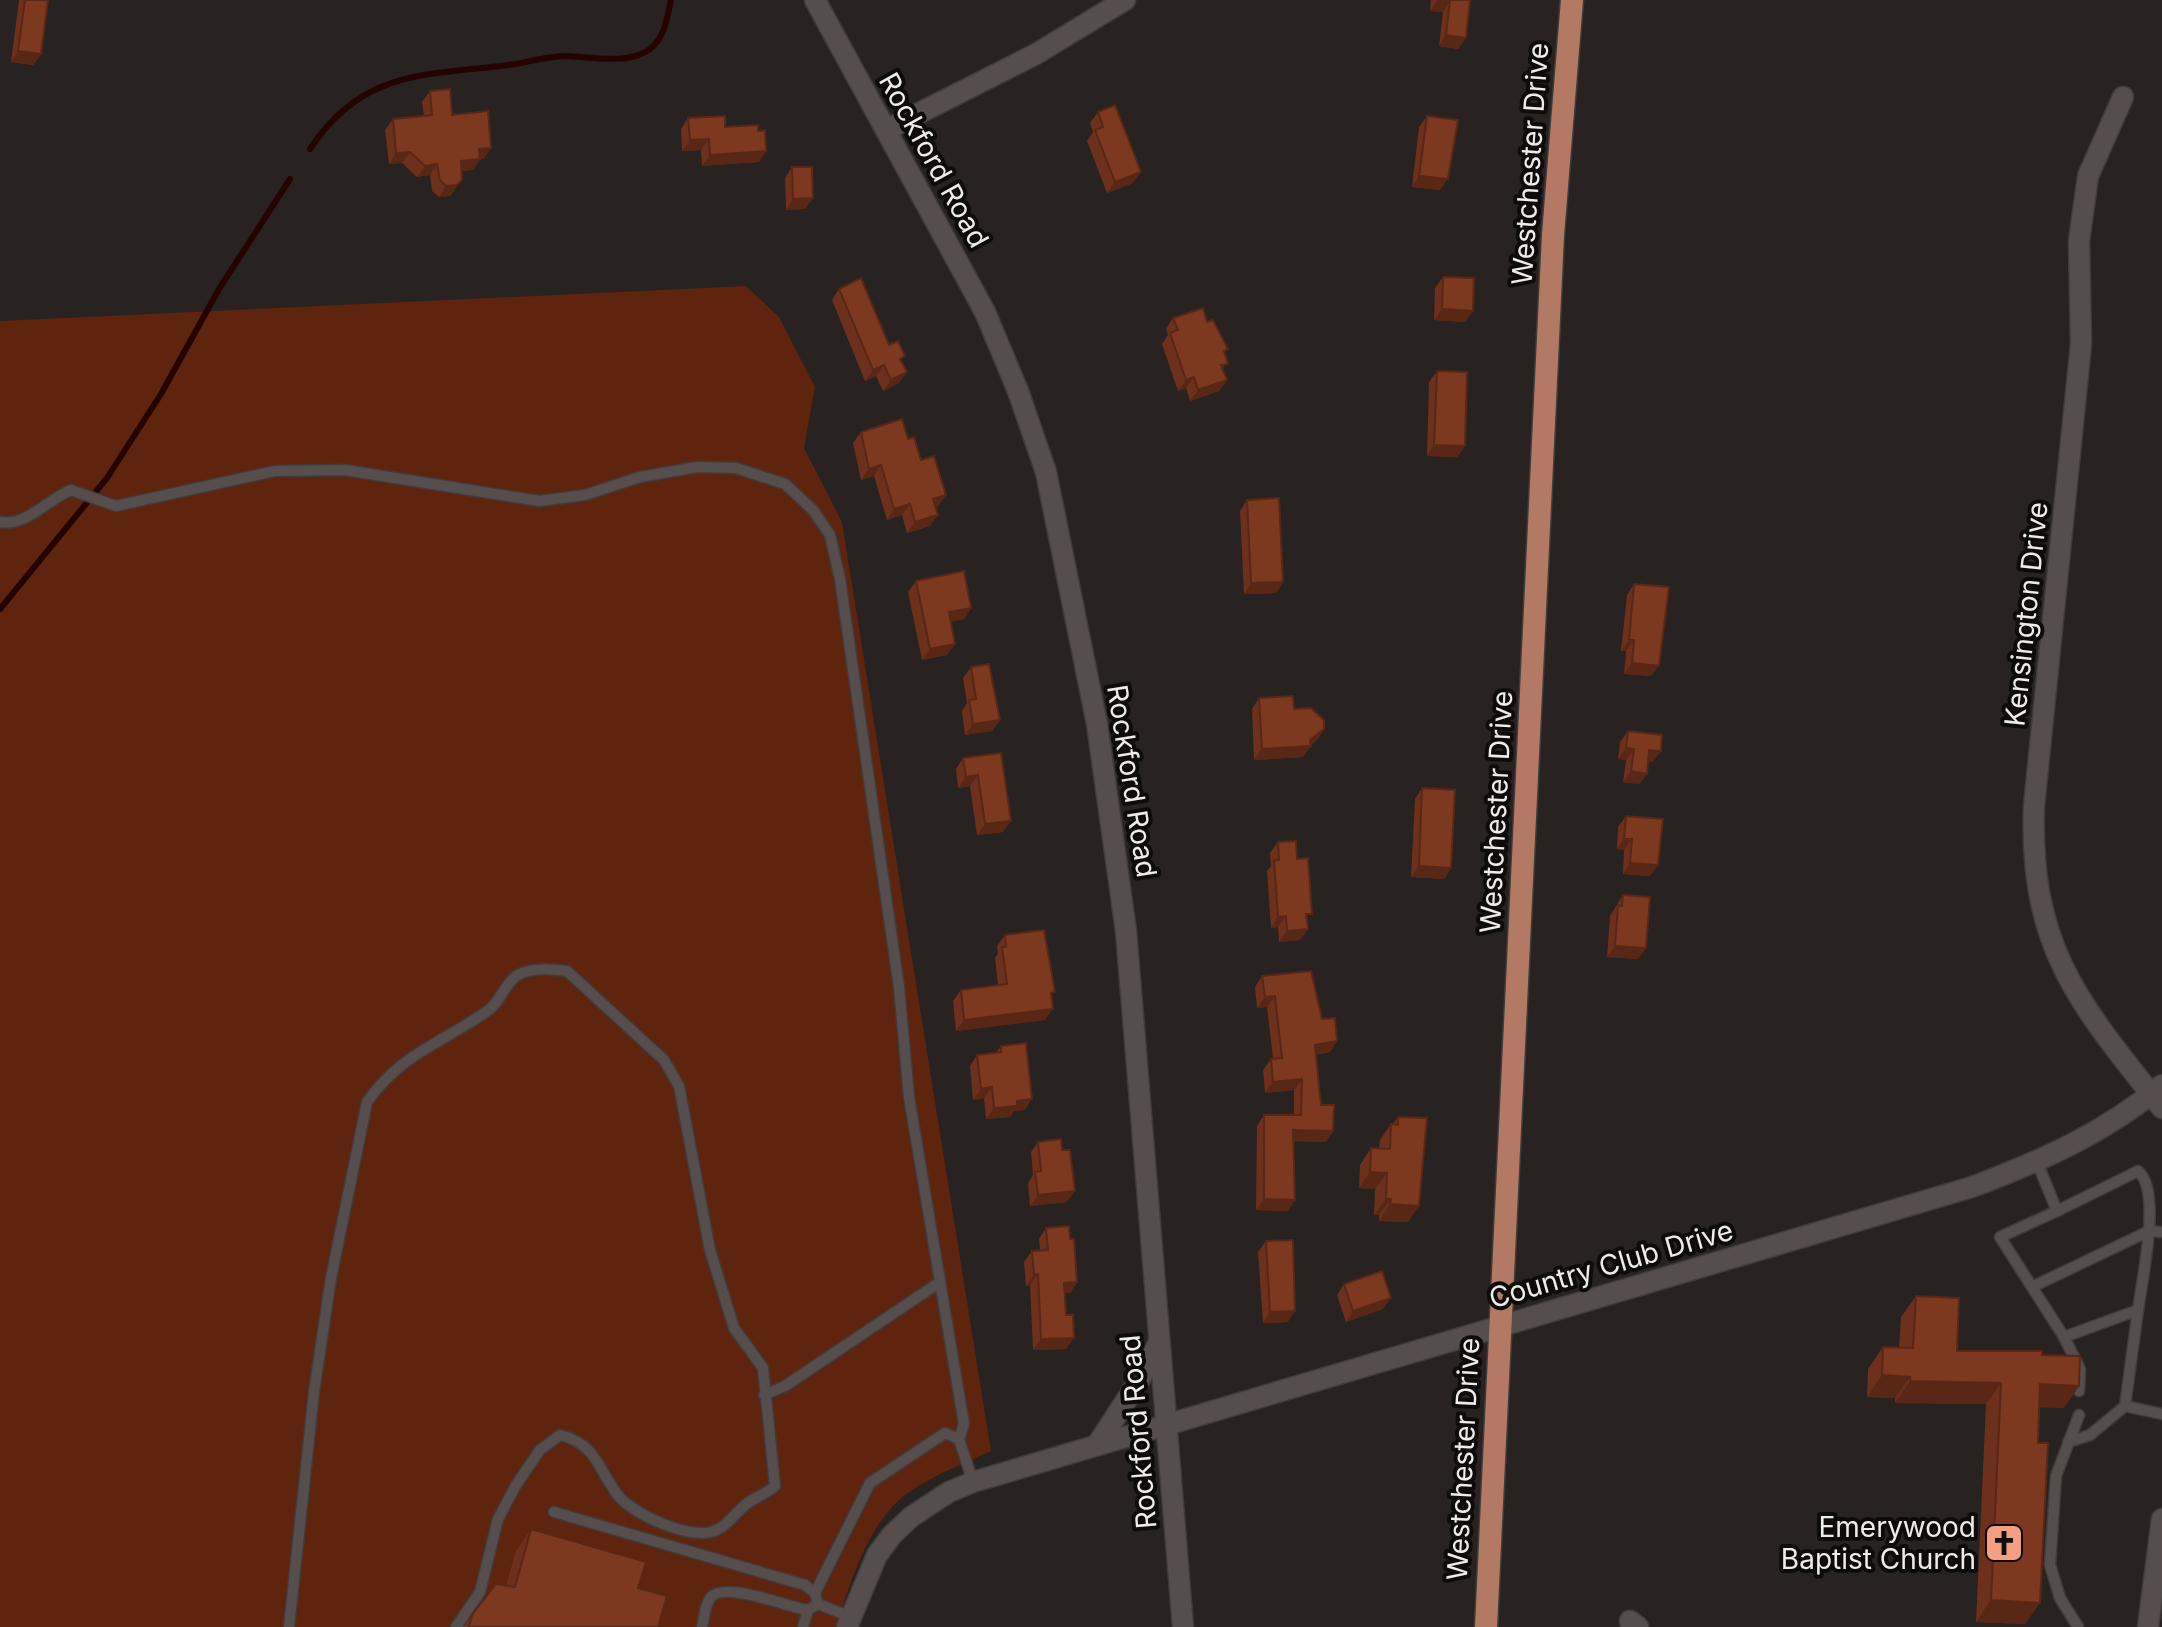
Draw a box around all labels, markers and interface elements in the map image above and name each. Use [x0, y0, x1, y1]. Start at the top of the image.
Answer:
street label: Westchester Drive [1505, 42, 1555, 286]
street label: Rockford Road [872, 67, 996, 253]
street label: Kensington Drive [1997, 500, 2055, 728]
street label: Rockford Road [1100, 682, 1164, 880]
street label: Westchester Drive [1473, 690, 1519, 934]
street label: Country Club Drive [1485, 1213, 1737, 1315]
street label: Rockford Road [1113, 1334, 1163, 1530]
street label: Westchester Drive [1440, 1337, 1486, 1581]
place label: Emerywood Baptist Church [1781, 1510, 1976, 1576]
church icon: Emerywood Baptist Church [1983, 1522, 2025, 1564]

